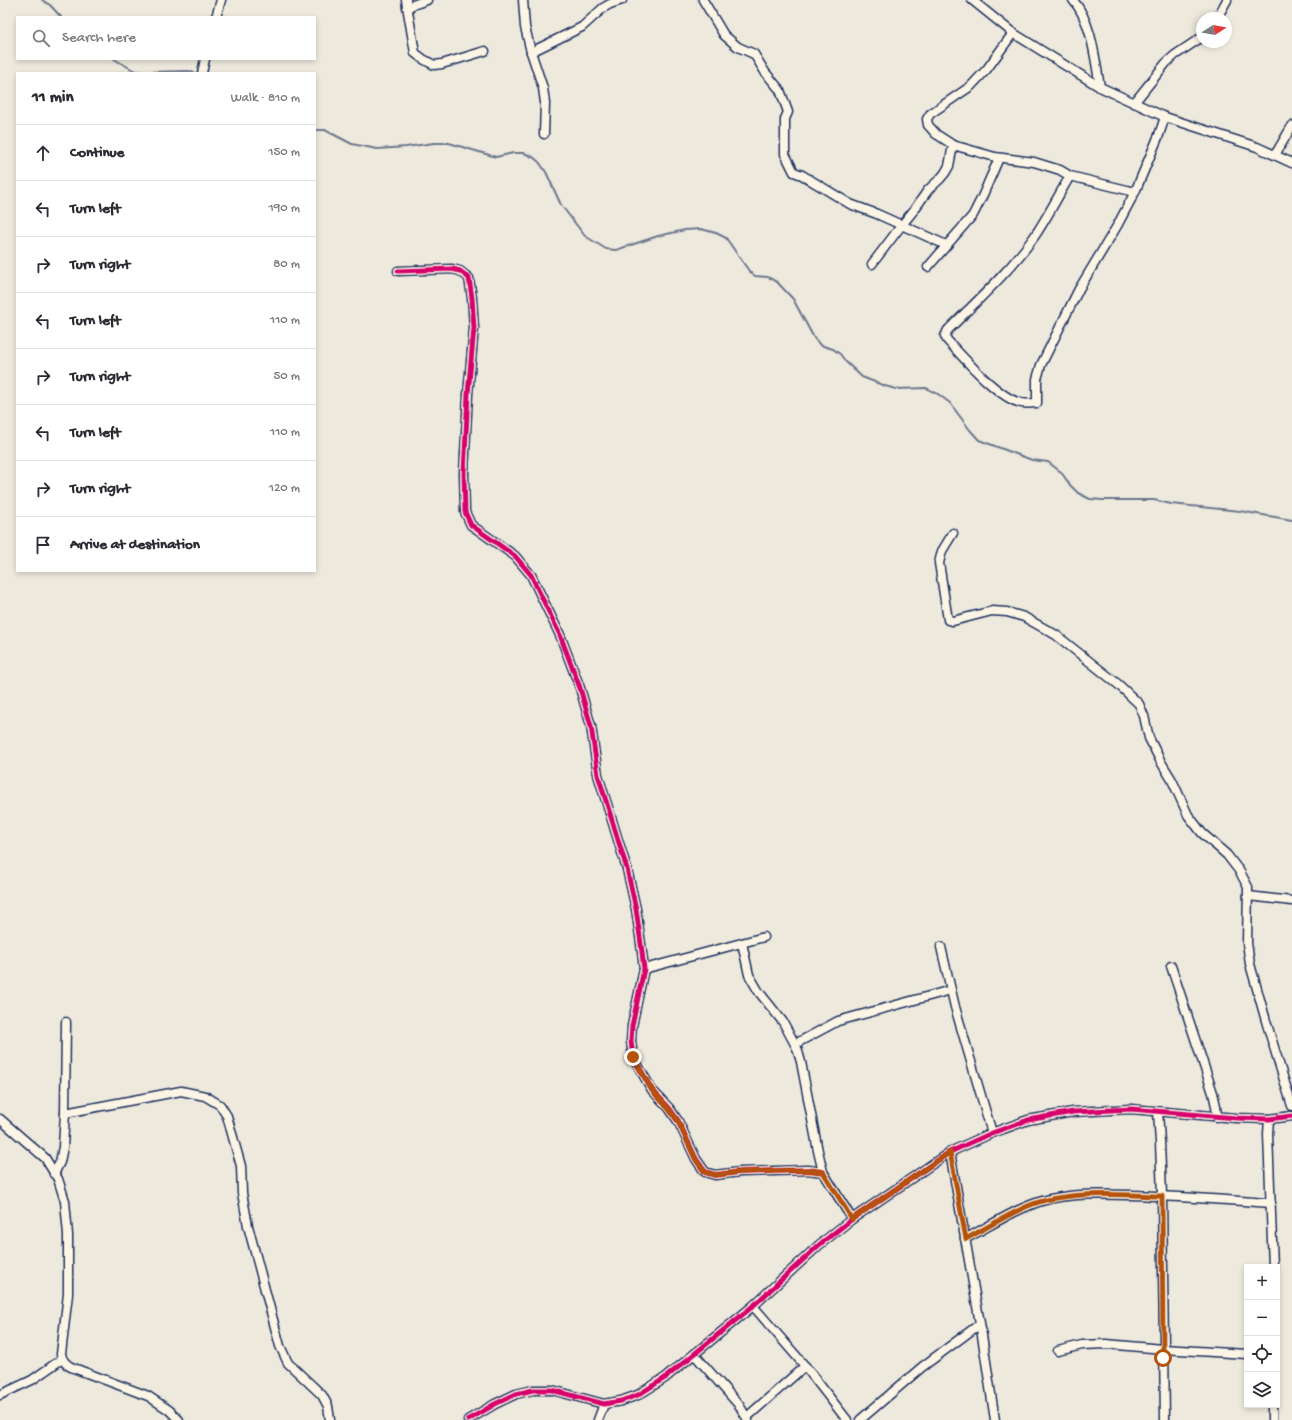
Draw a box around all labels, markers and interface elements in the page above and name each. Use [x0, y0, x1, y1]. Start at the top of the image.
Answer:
north arrow [1196, 12, 1232, 48]
search box [16, 16, 316, 60]
icon: search [30, 27, 52, 49]
text: Search here [62, 29, 136, 47]
text: 11 min [32, 88, 74, 108]
text: Walk · 810 m [231, 91, 300, 106]
icon: ahead [32, 142, 54, 164]
text: Continue [70, 144, 124, 162]
text: 150 m [268, 145, 300, 160]
icon: left [32, 198, 54, 220]
text: Turn left [70, 200, 121, 218]
text: 190 m [269, 201, 300, 216]
icon: right [32, 254, 54, 276]
text: Turn right [70, 256, 130, 274]
text: 80 m [273, 257, 300, 272]
icon: left [32, 310, 54, 332]
text: Turn left [70, 312, 121, 330]
text: 110 m [270, 313, 300, 328]
icon: right [32, 366, 54, 388]
text: Turn right [70, 368, 130, 386]
text: 50 m [273, 369, 300, 384]
icon: left [32, 422, 54, 444]
text: Turn left [70, 424, 121, 442]
text: 110 m [270, 425, 300, 440]
icon: right [32, 478, 54, 500]
text: Turn right [70, 480, 130, 498]
text: 120 m [269, 481, 300, 496]
icon: arrive [32, 534, 54, 556]
text: Arrive at destination [70, 536, 200, 554]
route end [624, 1048, 642, 1066]
map controls [1244, 1264, 1280, 1408]
button: + [1244, 1264, 1280, 1300]
button: − [1244, 1300, 1280, 1336]
button: locate [1244, 1336, 1280, 1372]
route start [1154, 1349, 1172, 1367]
button: layers [1244, 1372, 1280, 1408]

